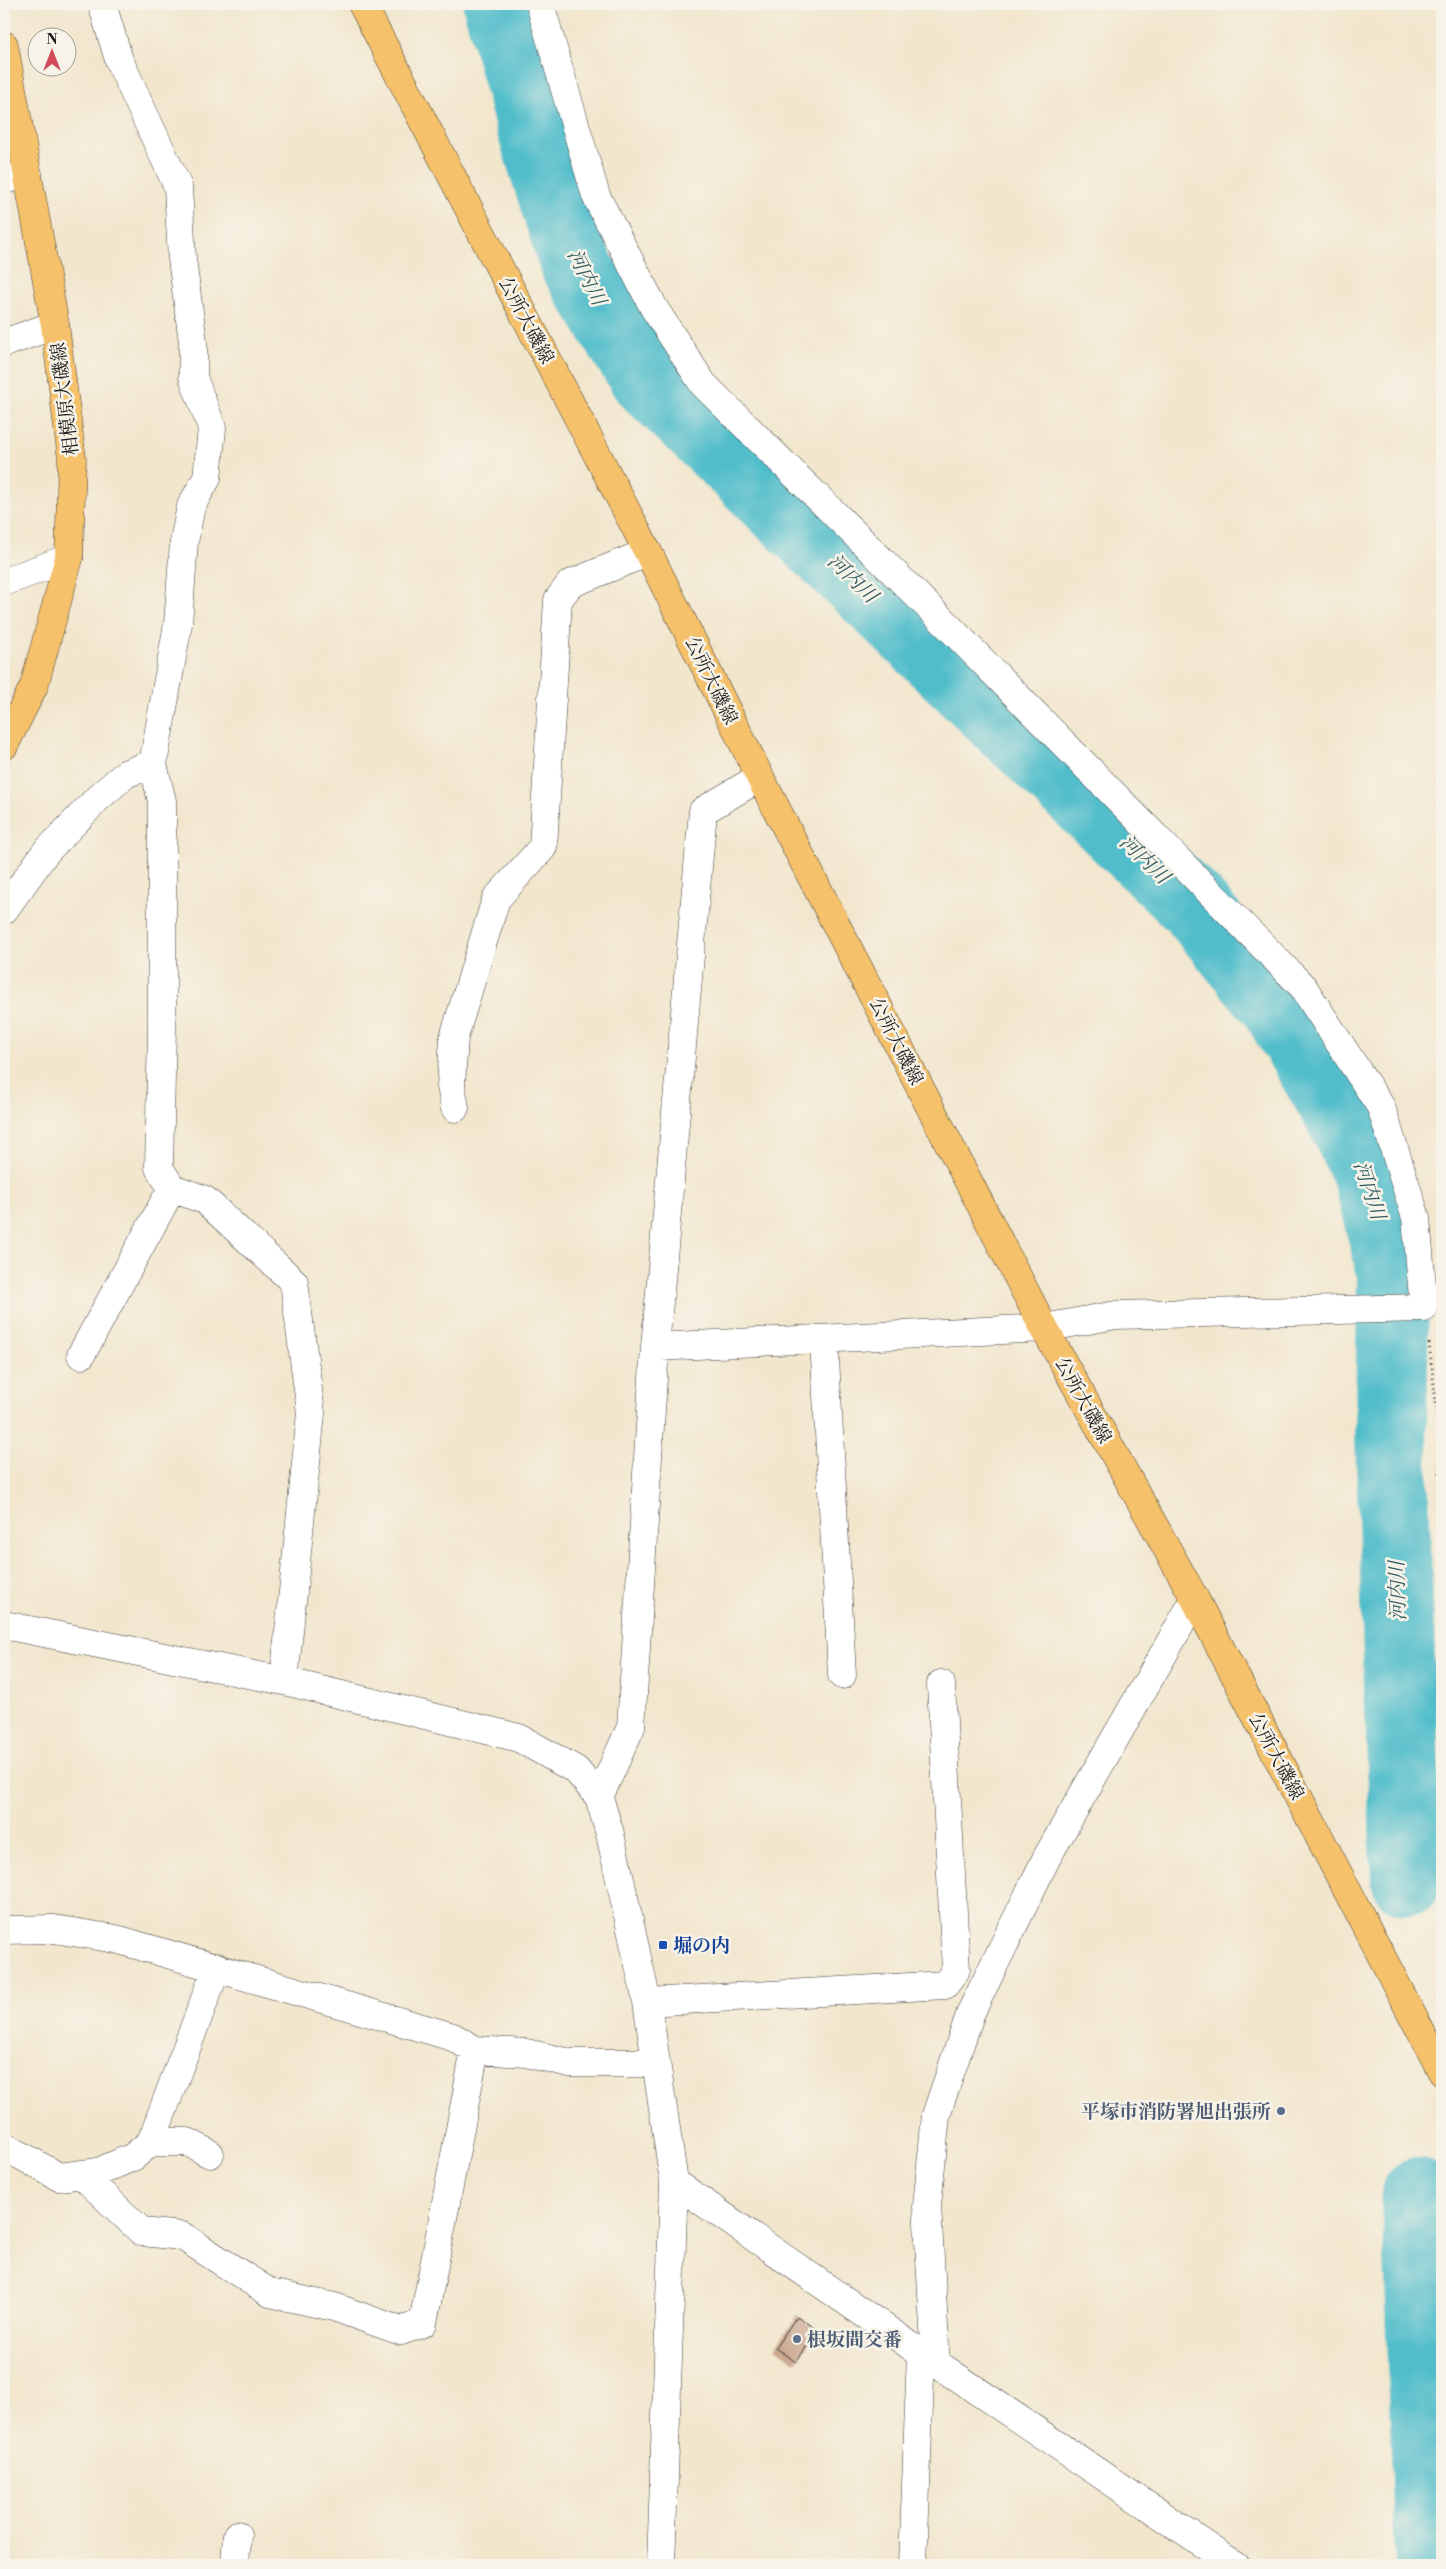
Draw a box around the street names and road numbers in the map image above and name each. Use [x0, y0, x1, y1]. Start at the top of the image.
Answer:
street label: 公所大磯線 [493, 273, 559, 368]
street label: 相模原大磯線 [46, 341, 84, 457]
street label: 公所大磯線 [679, 632, 743, 728]
street label: 公所大磯線 [864, 994, 928, 1089]
street label: 公所大磯線 [1050, 1353, 1117, 1448]
street label: 公所大磯線 [1243, 1709, 1309, 1804]

